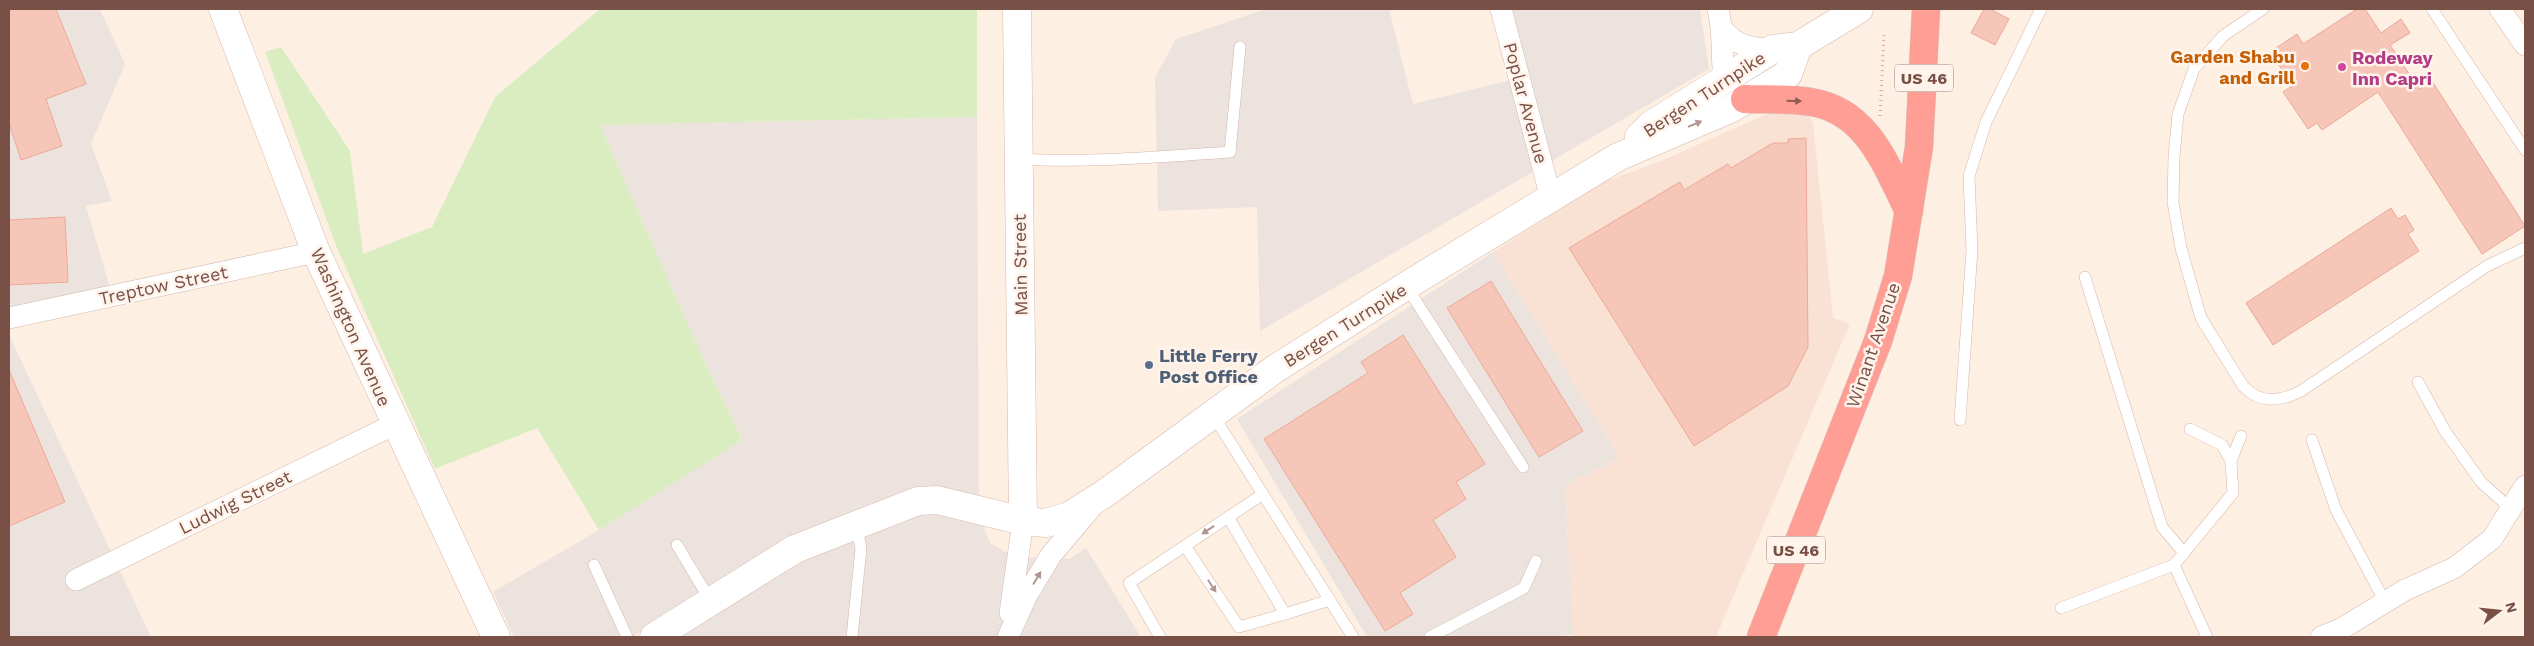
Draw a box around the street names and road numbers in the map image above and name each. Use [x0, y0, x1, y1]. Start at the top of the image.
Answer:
street label: Poplar Avenue [1500, 40, 1552, 166]
street label: Bergen Turnpike [1639, 47, 1769, 141]
road number: US 46 [1895, 64, 1953, 92]
street label: Main Street [1009, 214, 1031, 316]
street label: Washington Avenue [307, 244, 395, 410]
street label: Treptow Street [97, 261, 230, 309]
street label: Bergen Turnpike [1279, 279, 1411, 371]
street label: Winant Avenue [1842, 280, 1904, 410]
street label: Ludwig Street [175, 465, 295, 538]
road number: US 46 [1767, 536, 1825, 564]

